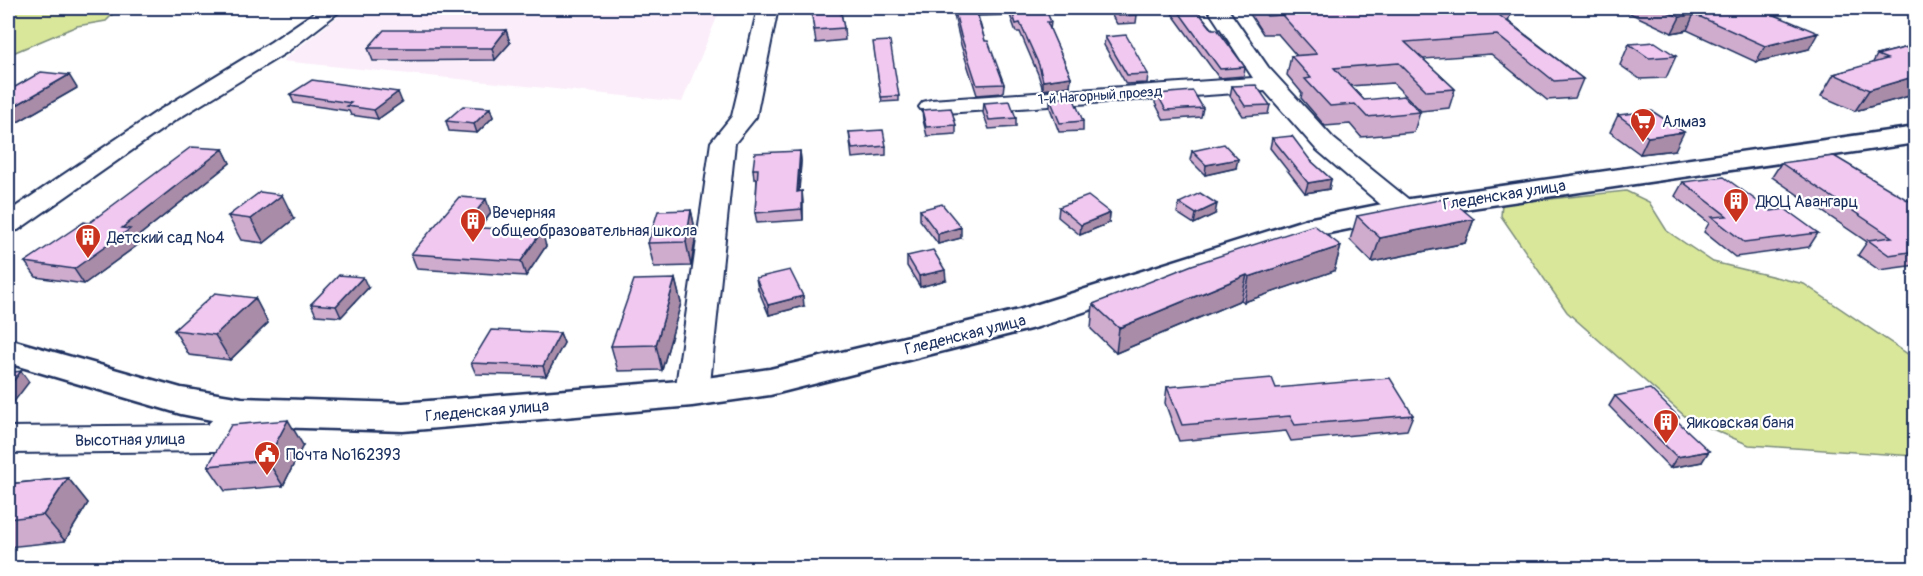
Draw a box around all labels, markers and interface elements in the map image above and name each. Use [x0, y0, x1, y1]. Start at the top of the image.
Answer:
street label: 1-й Нагорный проезд [1037, 83, 1163, 108]
supermarket icon: Алмаз [1628, 106, 1658, 144]
place label: Алмаз [1662, 112, 1707, 132]
street label: Гледенская улица [1441, 175, 1567, 215]
building icon: ДЮЦ Авангарц [1721, 186, 1751, 224]
place label: ДЮЦ Авангарц [1755, 192, 1858, 212]
place label: Вечерняя общеобразовательная школа [492, 203, 697, 241]
building icon: Вечерняя общеобразовательная школа [458, 206, 488, 244]
building icon: Детский сад №4 [73, 222, 103, 260]
place label: Детский сад №4 [106, 228, 225, 248]
street label: Гледенская улица [903, 310, 1028, 360]
street label: Гледенская улица [424, 396, 550, 426]
building icon: Яиковская баня [1651, 407, 1681, 445]
place label: Яиковская баня [1686, 413, 1794, 433]
street label: Высотная улица [75, 429, 185, 451]
public building icon: Почта №162393 [252, 439, 282, 477]
place label: Почта №162393 [286, 445, 401, 465]

